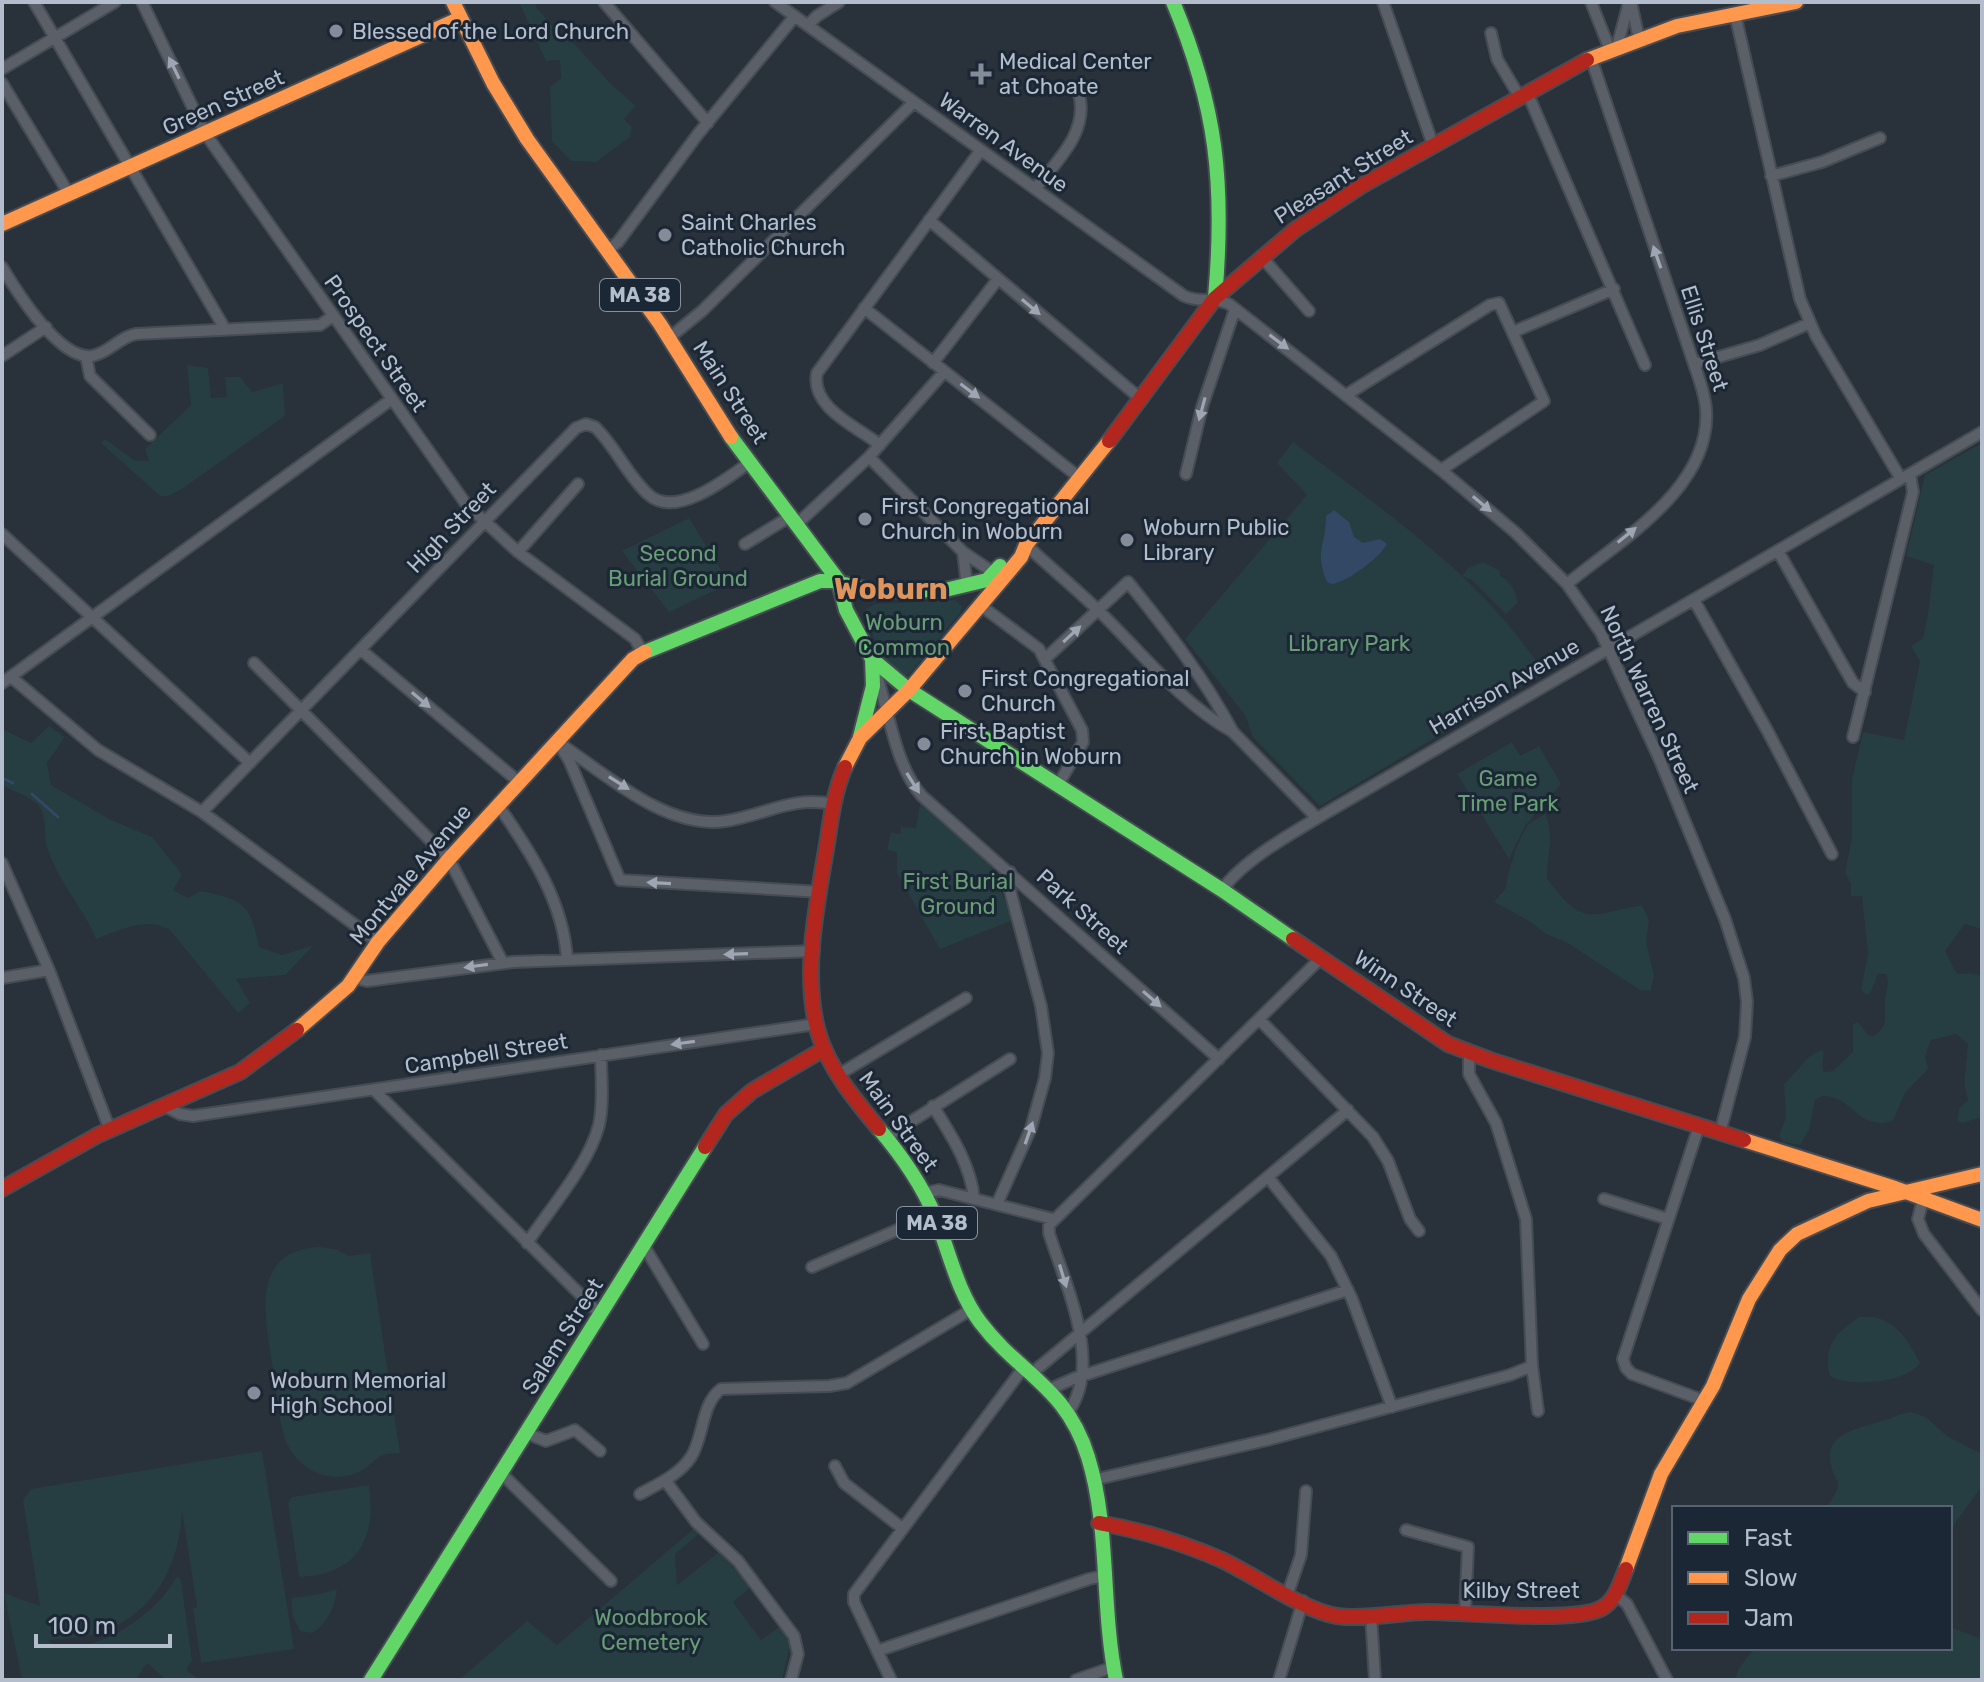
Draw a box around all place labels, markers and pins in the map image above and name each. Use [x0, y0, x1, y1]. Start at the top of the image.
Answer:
place label: Blessed of the Lord Church [352, 18, 629, 45]
marker: Blessed of the Lord Church [327, 22, 345, 40]
place label: Medical Center at Choate [999, 48, 1152, 100]
marker: Medical Center at Choate [970, 63, 992, 85]
place label: Saint Charles Catholic Church [681, 209, 846, 261]
marker: Saint Charles Catholic Church [656, 226, 674, 244]
place label: First Congregational Church in Woburn [881, 493, 1090, 545]
marker: First Congregational Church in Woburn [856, 510, 874, 528]
place label: Woburn Public Library [1143, 514, 1289, 566]
marker: Woburn Public Library [1118, 531, 1136, 549]
place label: First Congregational Church [981, 665, 1190, 717]
marker: First Congregational Church [956, 682, 974, 700]
place label: First Baptist Church in Woburn [940, 718, 1122, 770]
marker: First Baptist Church in Woburn [915, 735, 933, 753]
place label: Woburn Memorial High School [270, 1367, 446, 1419]
marker: Woburn Memorial High School [245, 1384, 263, 1402]

